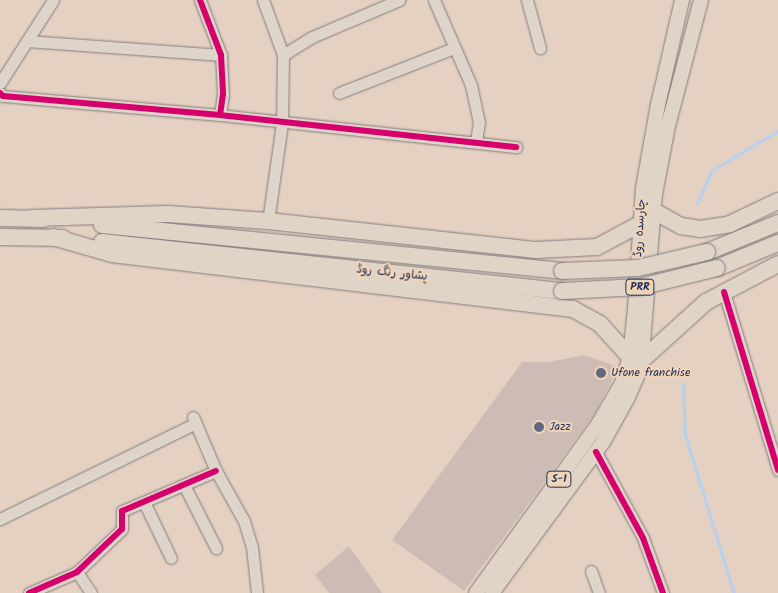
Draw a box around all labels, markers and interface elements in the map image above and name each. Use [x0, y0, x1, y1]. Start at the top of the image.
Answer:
street label: چارسدہ روڈ [631, 198, 649, 258]
street label: پشاور رنگ روڈ [356, 262, 428, 284]
road number: PRR [625, 278, 655, 296]
place label: Ufone franchise [611, 366, 690, 380]
marker: Ufone franchise [595, 367, 607, 379]
place label: Jazz [549, 420, 571, 434]
marker: Jazz [533, 421, 545, 433]
road number: S-1 [545, 470, 573, 488]

